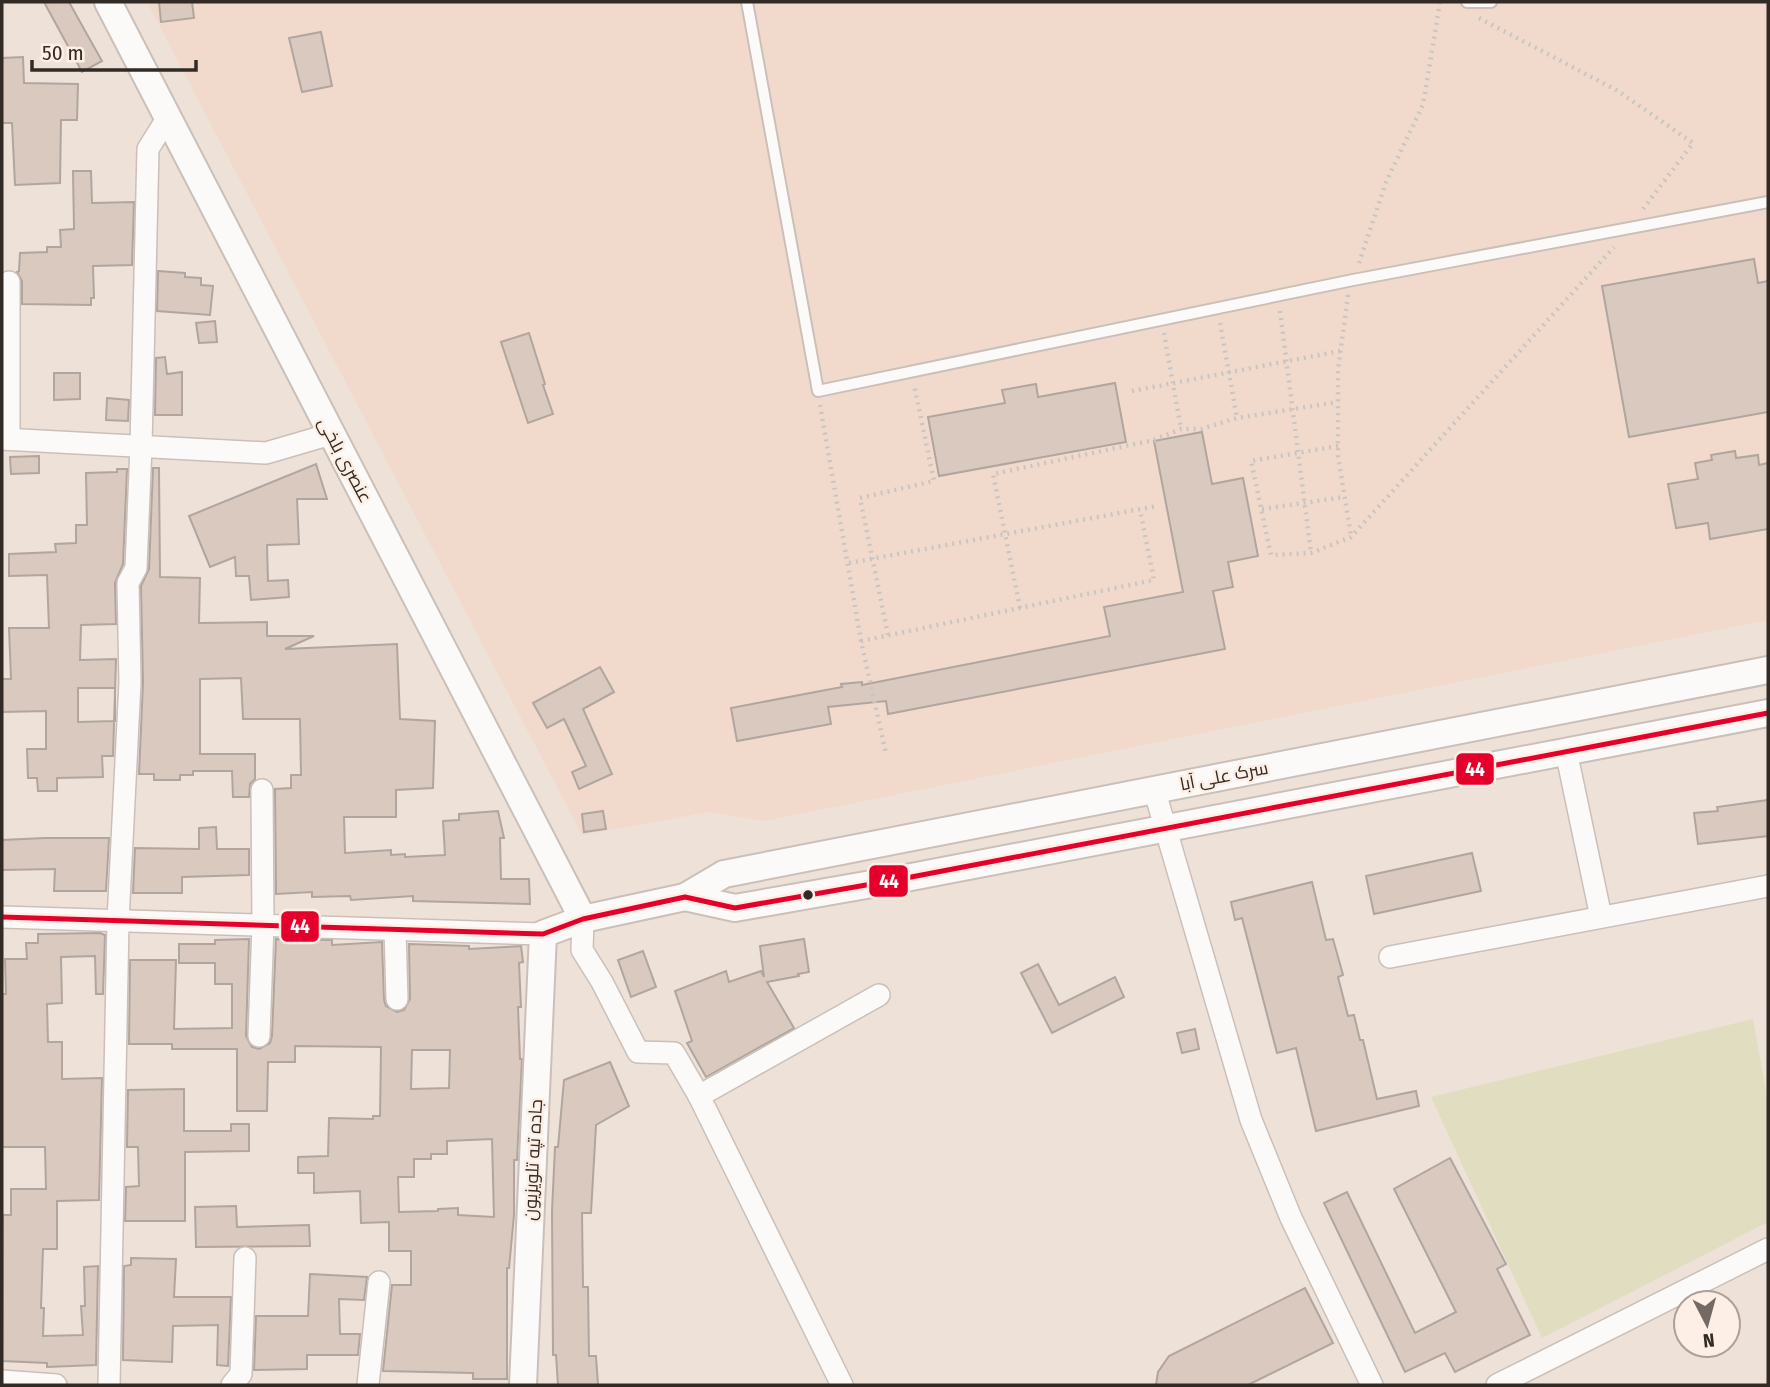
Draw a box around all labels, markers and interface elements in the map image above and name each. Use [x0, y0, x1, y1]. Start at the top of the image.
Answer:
scale bar [32, 28, 196, 72]
text: 50 m [42, 40, 84, 66]
street label: عنصری بلخی [313, 414, 377, 506]
line badge: 44 [1455, 752, 1495, 786]
street label: سرک علی آبا [1178, 757, 1270, 795]
text: 44 [1465, 758, 1485, 781]
line badge: 44 [868, 864, 909, 898]
text: 44 [879, 870, 899, 893]
unlabelled marker [801, 888, 815, 902]
line badge: 44 [280, 910, 320, 943]
text: 44 [290, 915, 310, 938]
street label: جاده تپه تلویزیون [519, 1099, 547, 1221]
north arrow [1672, 1289, 1742, 1359]
text: N [1702, 1328, 1716, 1352]

